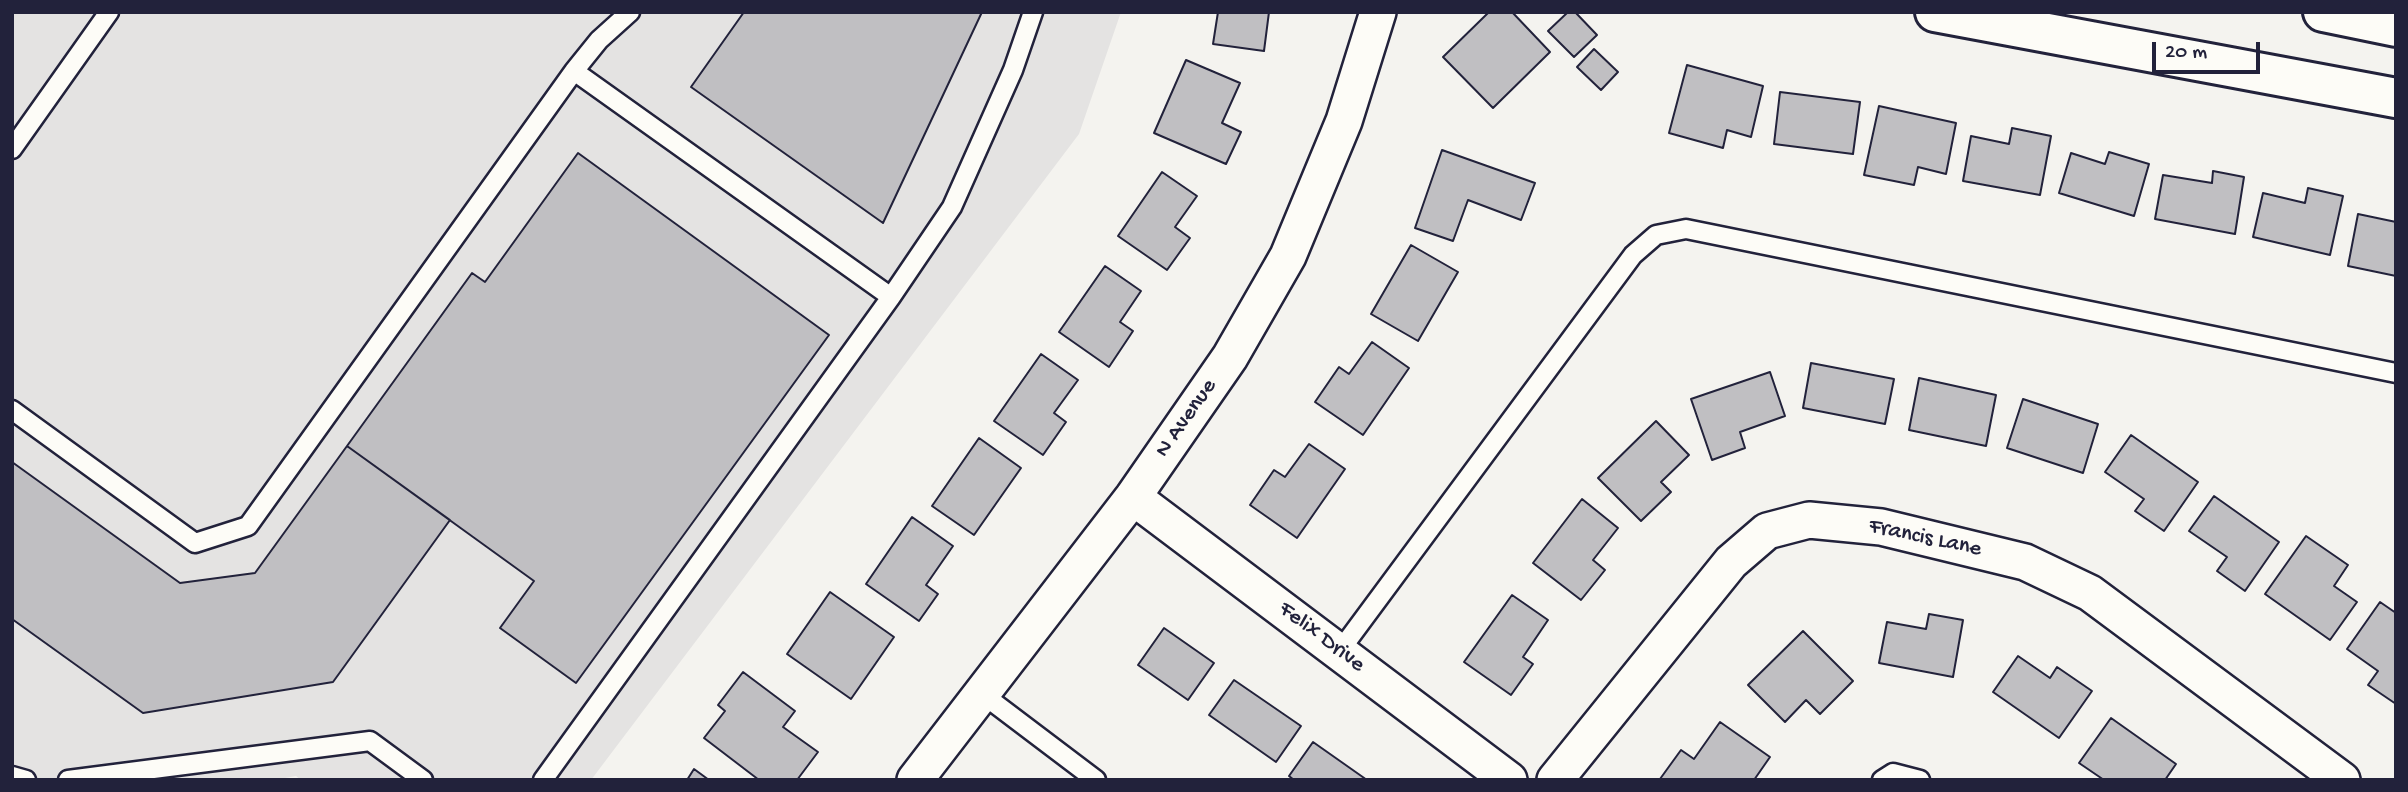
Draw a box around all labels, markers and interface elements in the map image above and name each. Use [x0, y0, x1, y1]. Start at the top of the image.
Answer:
scale bar [2156, 28, 2264, 72]
text: 20 m [2165, 41, 2207, 66]
street label: N Avenue [1150, 374, 1224, 464]
street label: Francis Lane [1866, 514, 1984, 564]
street label: Felix Drive [1272, 596, 1370, 680]

